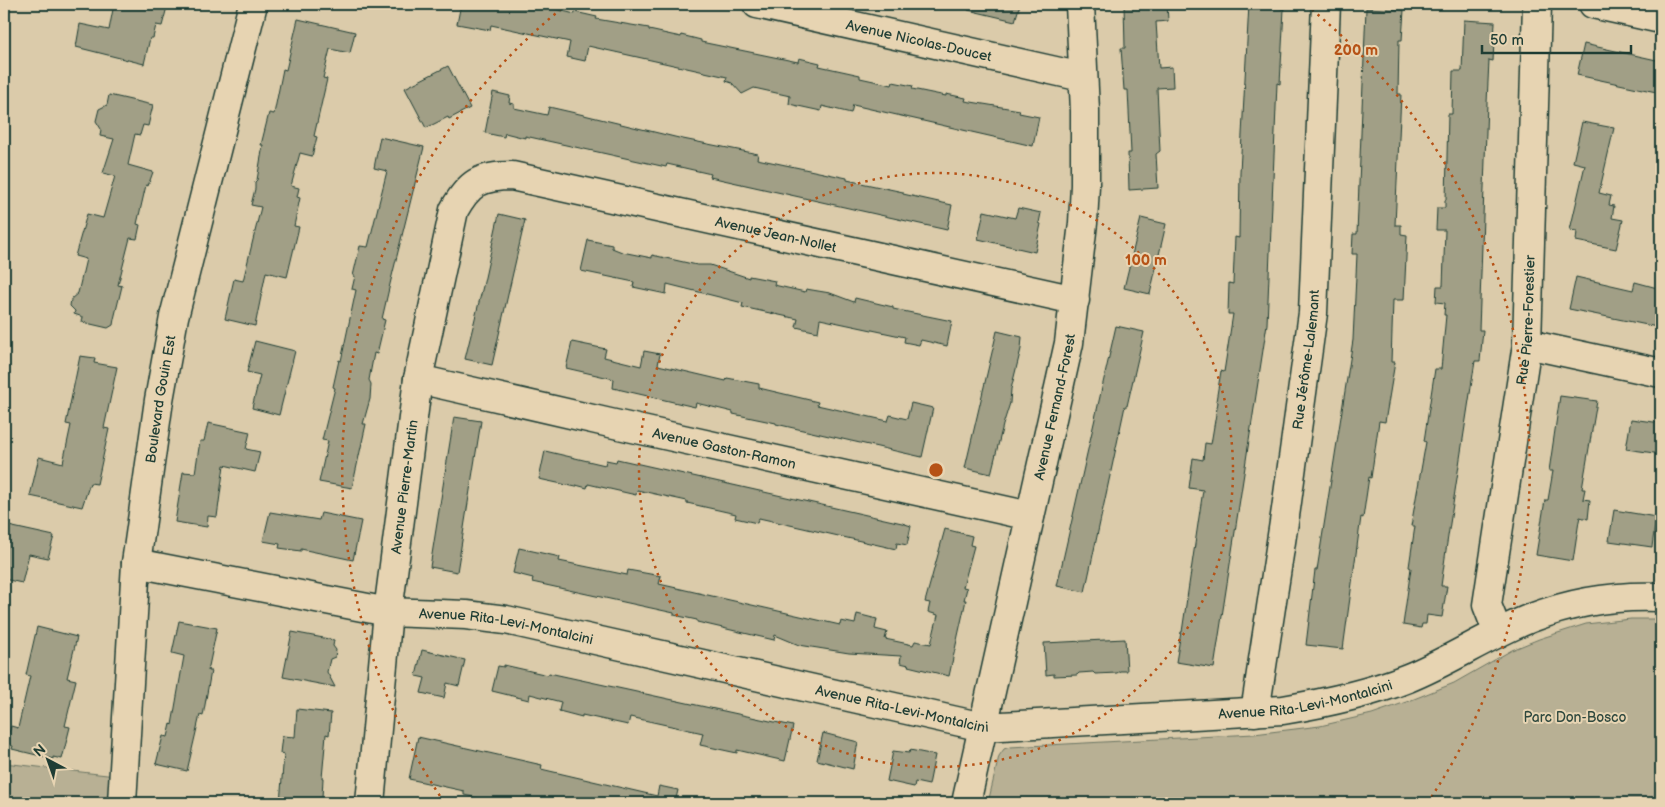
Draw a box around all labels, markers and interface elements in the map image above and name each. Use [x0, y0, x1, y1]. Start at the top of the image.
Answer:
street label: Avenue Nicolas-Doucet [845, 16, 994, 65]
scale bar [1482, 22, 1631, 54]
text: 50 m [1490, 31, 1524, 50]
text: 200 m [1334, 41, 1378, 60]
street label: Avenue Jean-Nollet [714, 213, 839, 256]
text: 100 m [1125, 251, 1167, 270]
street label: Rue Pierre-Forestier [1512, 254, 1538, 386]
street label: Rue Jérôme-Lalemant [1289, 289, 1323, 431]
street label: Avenue Fernand-Forest [1030, 332, 1079, 482]
street label: Boulevard Gouin Est [142, 333, 179, 464]
street label: Avenue Pierre-Martin [387, 419, 421, 555]
street label: Avenue Gaston-Ramon [651, 424, 798, 472]
centre of rings [927, 461, 945, 479]
street label: Avenue Rita-Levi-Montalcini [419, 605, 595, 648]
street label: Avenue Rita-Levi-Montalcini [1218, 676, 1395, 722]
street label: Avenue Rita-Levi-Montalcini [814, 681, 989, 736]
park label: Parc Don-Bosco [1523, 709, 1627, 726]
north arrow [22, 734, 72, 784]
text: N [30, 741, 49, 760]

